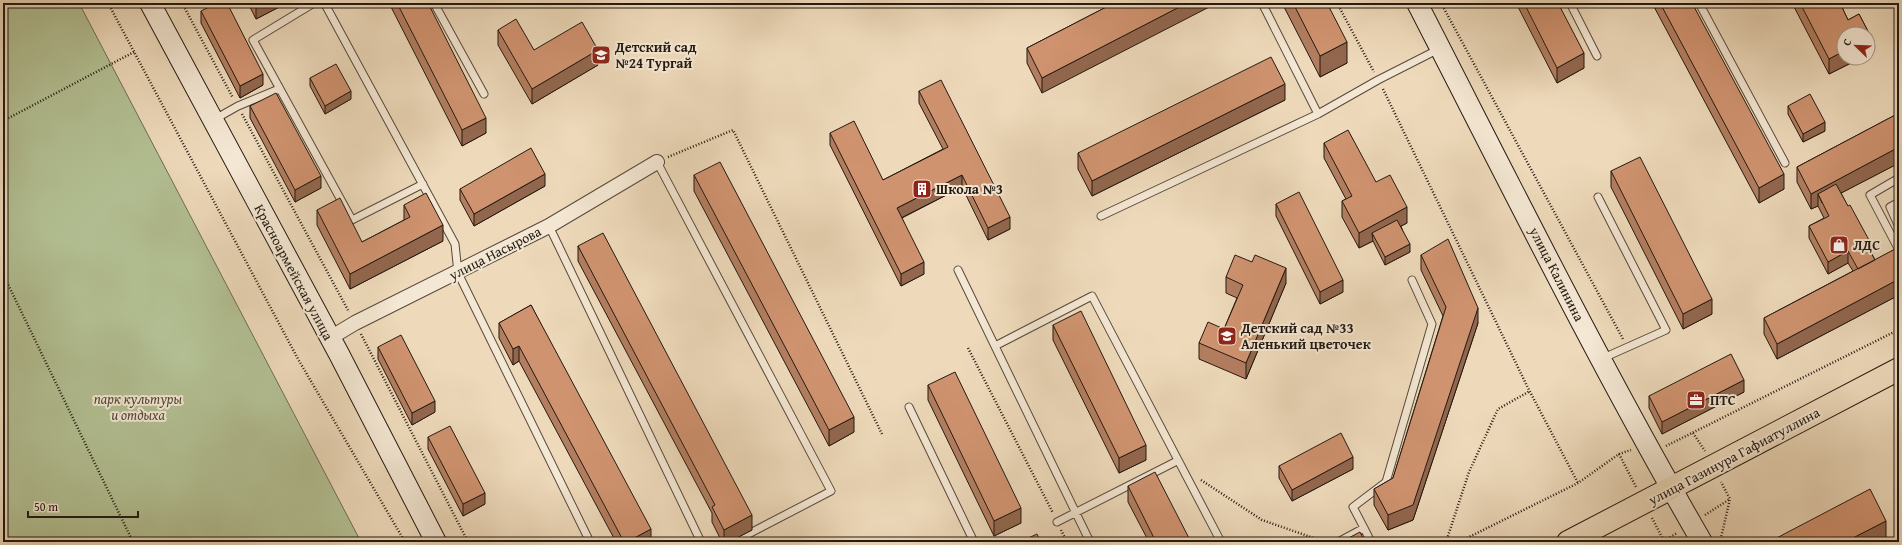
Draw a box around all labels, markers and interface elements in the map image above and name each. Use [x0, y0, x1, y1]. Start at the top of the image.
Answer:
north arrow [1836, 26, 1876, 66]
text: С [1838, 36, 1855, 48]
place label: Детский сад №24 Тургай [614, 37, 697, 73]
school or university icon: Детский сад №24 Тургай [590, 44, 612, 66]
building icon: Школа №3 [911, 178, 933, 200]
place label: Школа №3 [936, 179, 1003, 199]
street label: Красноармейская улица [250, 200, 339, 344]
street label: улица Насырова [445, 221, 545, 285]
street label: улица Калинина [1524, 223, 1590, 325]
shop icon: ЛДС [1828, 234, 1850, 256]
place label: ЛДС [1853, 235, 1880, 255]
place label: Детский сад №33 Аленький цветочек [1240, 318, 1372, 354]
school or university icon: Детский сад №33 Аленький цветочек [1216, 325, 1238, 347]
park label: парк культуры и отдыха [94, 389, 183, 425]
office icon: ПТС [1685, 389, 1707, 411]
place label: ПТС [1710, 390, 1736, 410]
street label: улица Газинура Гафиатуллина [1644, 402, 1824, 510]
scale bar [28, 493, 138, 519]
text: 50 m [34, 498, 58, 515]

